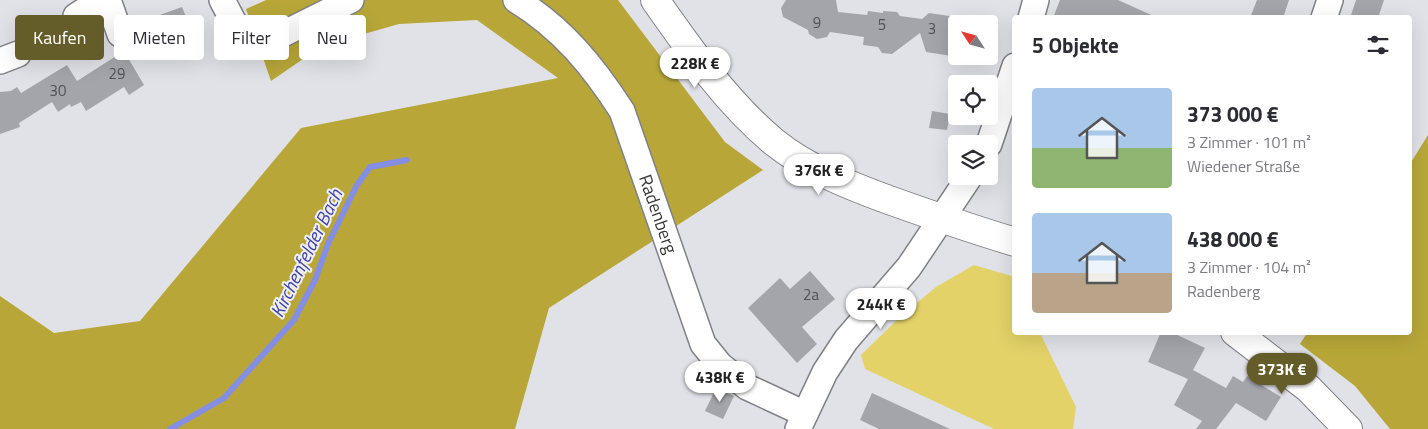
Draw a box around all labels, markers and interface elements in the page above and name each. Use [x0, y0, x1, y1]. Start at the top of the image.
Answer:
house number: 9 [813, 11, 821, 34]
house number: 5 [878, 13, 886, 36]
chip: Kaufen [15, 15, 104, 60]
chip: Mieten [114, 15, 204, 60]
chip: Filter [214, 15, 289, 60]
chip: Neu [299, 15, 366, 60]
north arrow [948, 15, 998, 65]
map controls [948, 15, 998, 185]
house number: 3 [928, 17, 936, 40]
text: 5 Objekte [1032, 29, 1119, 61]
icon: filters [1364, 31, 1392, 59]
pin: 228K € [654, 46, 736, 89]
text: 228K € [671, 51, 719, 75]
house number: 29 [109, 62, 125, 85]
button: locate [948, 75, 998, 125]
house number: 30 [50, 79, 66, 102]
text: 373 000 € [1187, 98, 1279, 130]
icon: home [1072, 108, 1132, 168]
text: 3 Zimmer · 101 m² [1187, 130, 1311, 154]
button: layers [948, 135, 998, 185]
pin: 376K € [778, 154, 860, 196]
text: Wiedener Straße [1187, 154, 1300, 178]
text: 376K € [795, 158, 843, 182]
street label: Radenberg [632, 171, 685, 257]
water label: Kirchenfelder Bach [262, 183, 349, 322]
text: 438 000 € [1187, 223, 1279, 255]
icon: home [1072, 233, 1132, 293]
text: 3 Zimmer · 104 m² [1187, 255, 1311, 279]
text: Radenberg [1187, 279, 1260, 303]
house number: 2a [803, 283, 819, 306]
pin: 244K € [840, 288, 922, 330]
text: 244K € [857, 292, 905, 316]
pin: 373K € [1241, 352, 1323, 395]
text: 373K € [1258, 357, 1306, 381]
pin: 438K € [679, 360, 761, 403]
text: 438K € [696, 365, 744, 389]

